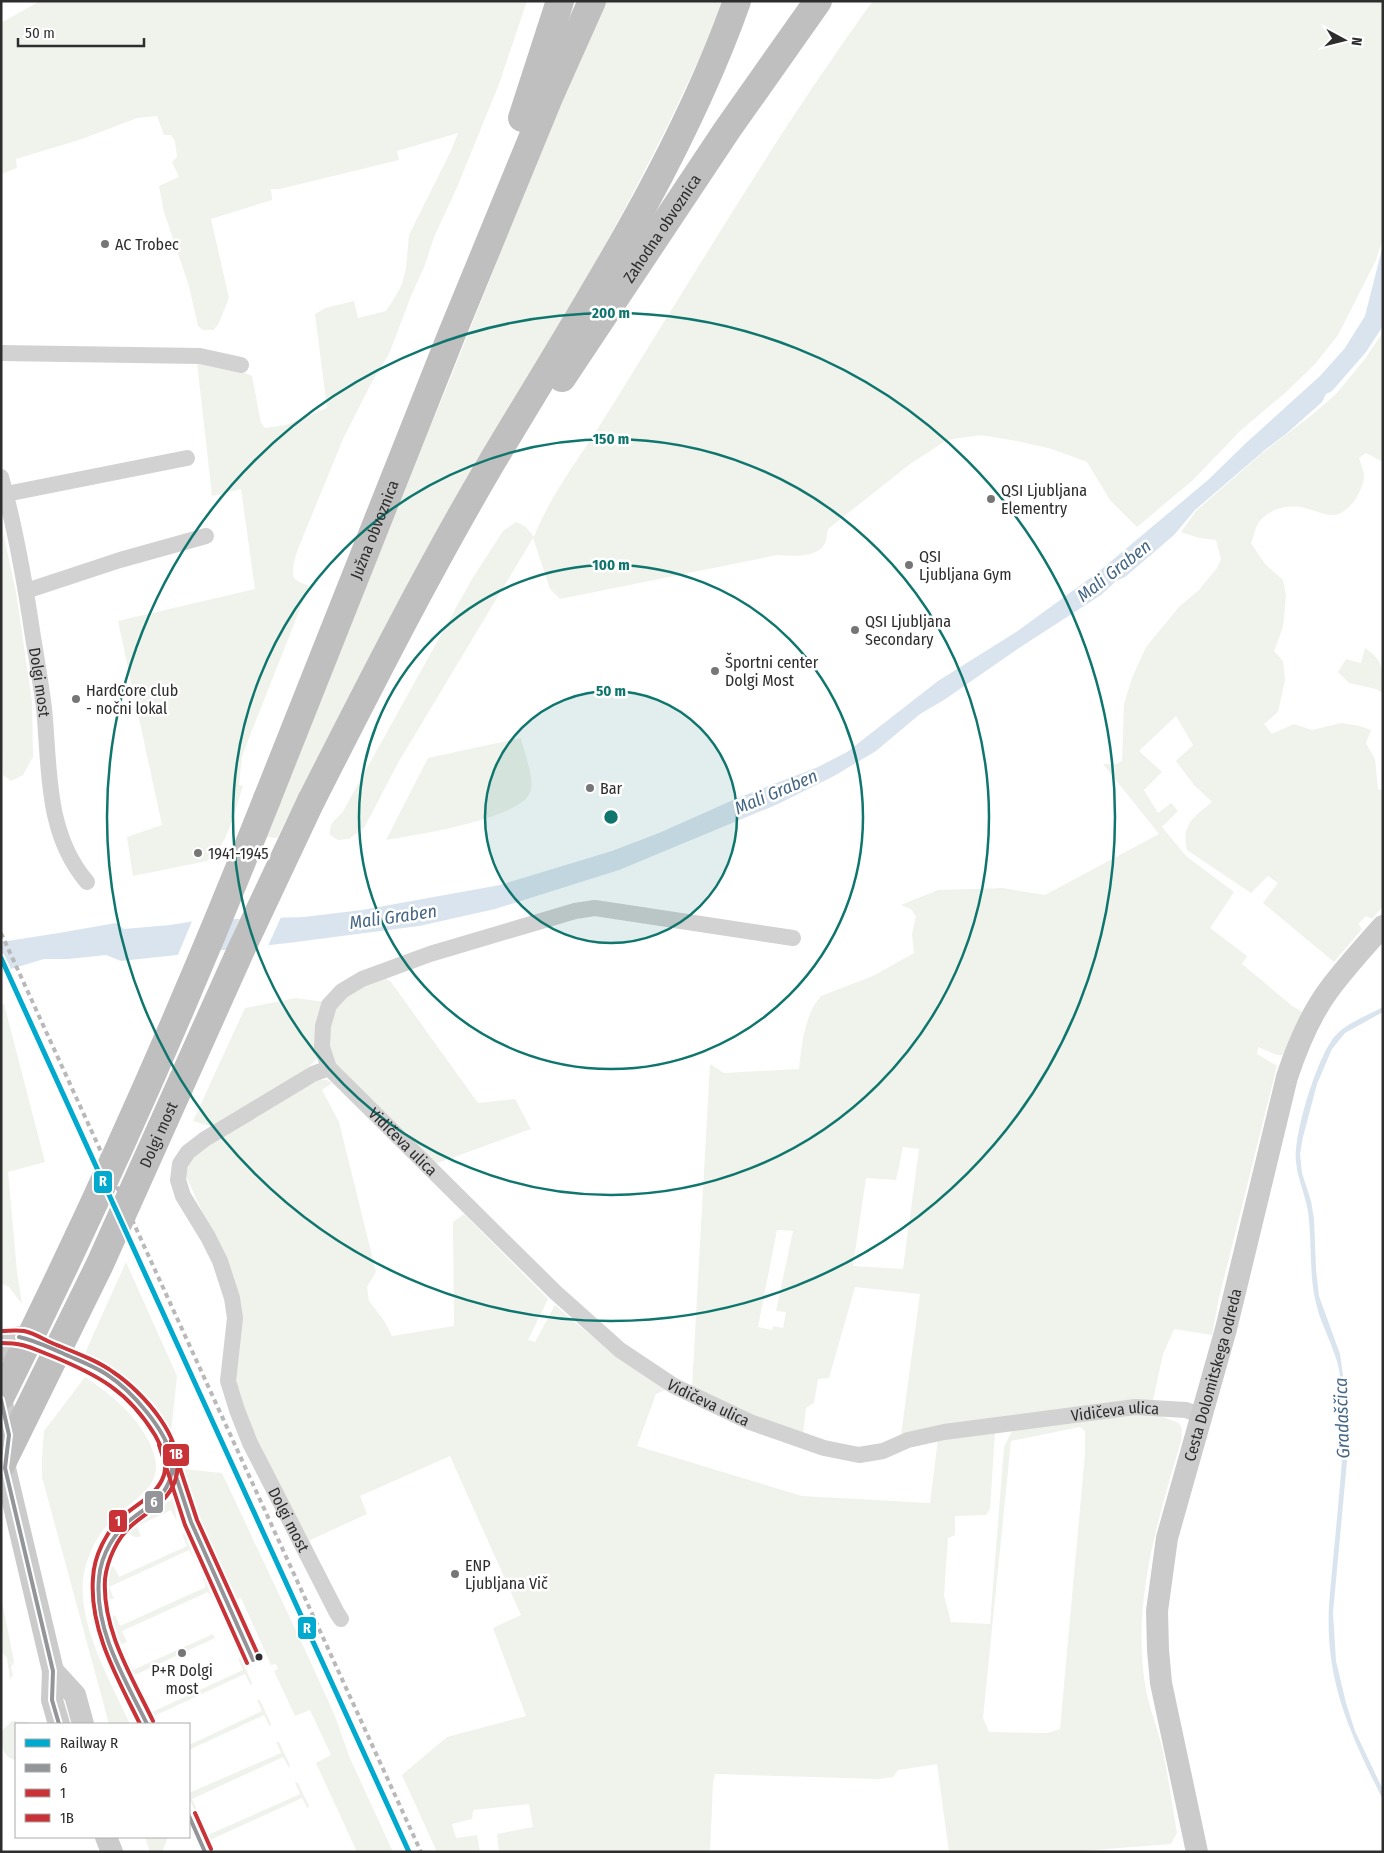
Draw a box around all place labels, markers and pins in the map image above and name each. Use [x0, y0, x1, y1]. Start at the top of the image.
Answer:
place label: AC Trobec [115, 235, 179, 254]
marker: AC Trobec [99, 238, 111, 250]
place label: QSI Ljubljana Elementry [1001, 481, 1087, 518]
marker: QSI Ljubljana Elementry [985, 493, 997, 505]
place label: QSI Ljubljana Gym [919, 547, 1012, 584]
marker: QSI Ljubljana Gym [903, 559, 915, 571]
place label: QSI Ljubljana Secondary [865, 612, 951, 649]
marker: QSI Ljubljana Secondary [849, 624, 861, 636]
place label: Športni center Dolgi Most [725, 652, 819, 690]
marker: Športni center Dolgi Most [709, 665, 721, 677]
place label: HardCore club - nočni lokal [86, 681, 178, 718]
marker: HardCore club - nočni lokal [70, 693, 82, 705]
place label: Bar [600, 779, 623, 798]
marker: Bar [584, 782, 596, 794]
centre of rings [602, 808, 620, 826]
place label: 1941-1945 [208, 844, 269, 863]
marker: 1941-1945 [192, 847, 204, 859]
place label: ENP Ljubljana Vič [465, 1556, 548, 1593]
marker: ENP Ljubljana Vič [449, 1568, 461, 1580]
marker: P+R Dolgi most [176, 1647, 188, 1659]
unlabelled marker [254, 1652, 264, 1662]
place label: P+R Dolgi most [151, 1661, 213, 1698]

